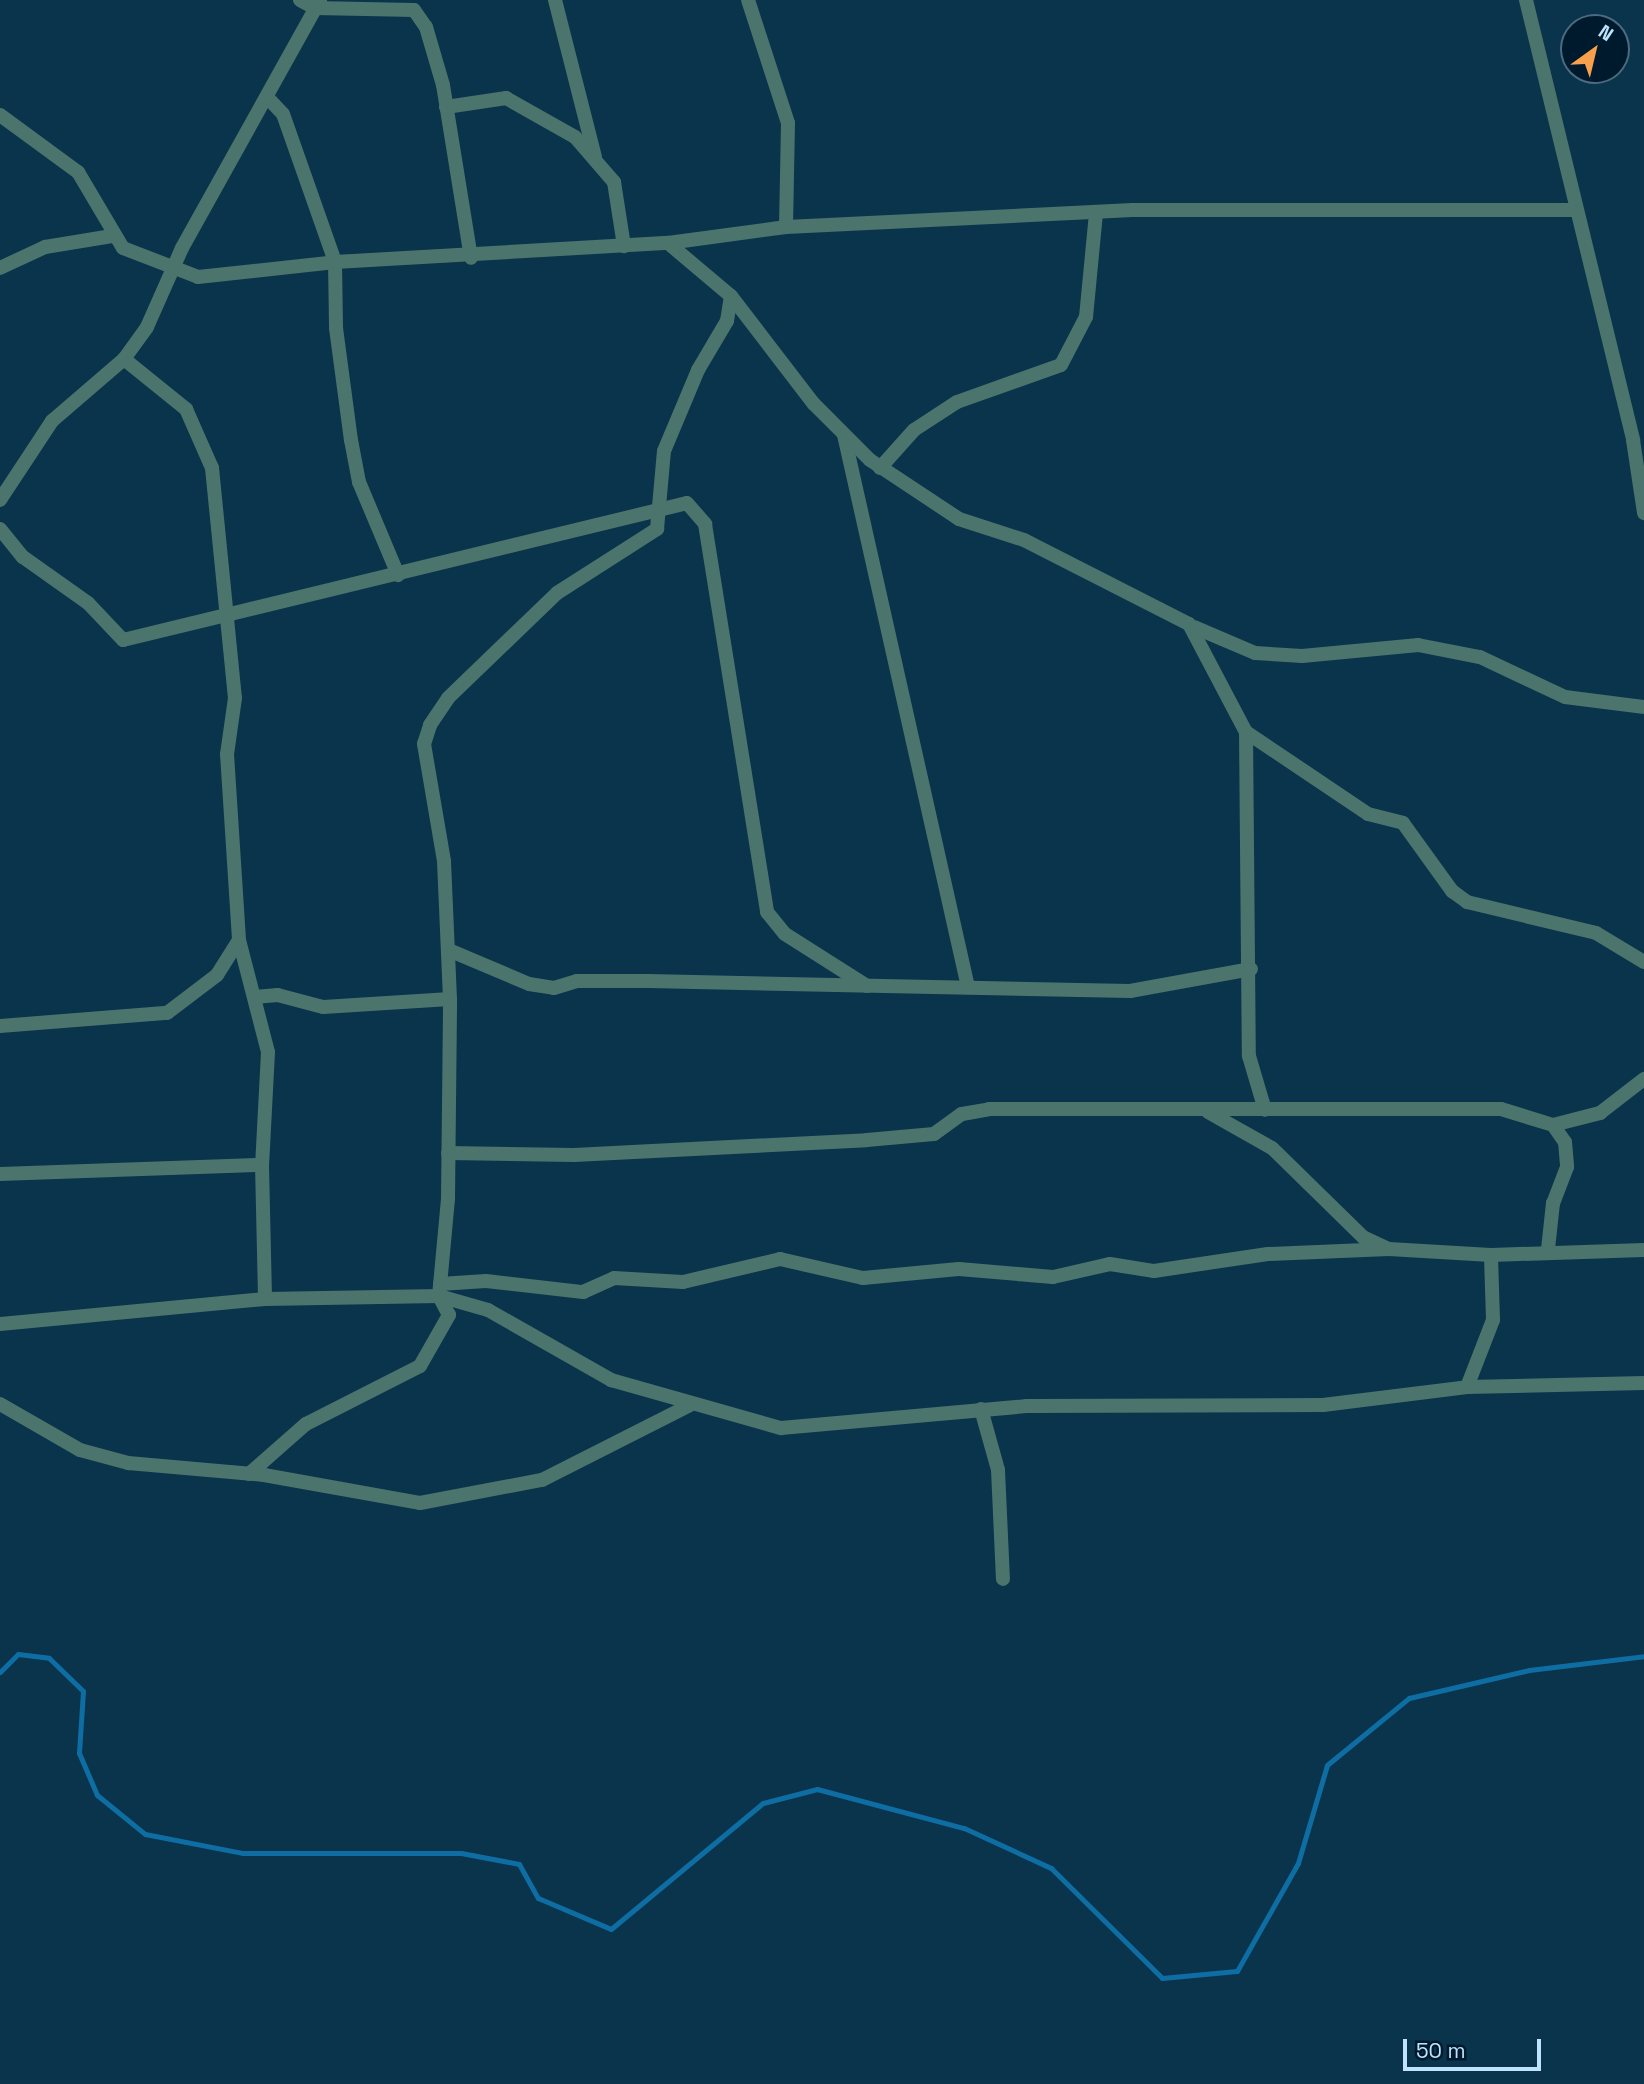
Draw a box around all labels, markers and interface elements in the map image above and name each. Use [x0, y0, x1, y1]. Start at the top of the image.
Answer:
north arrow [1560, 14, 1630, 84]
text: N [1594, 19, 1618, 47]
scale bar [1406, 2024, 1544, 2068]
text: 50 m [1416, 2037, 1466, 2064]

